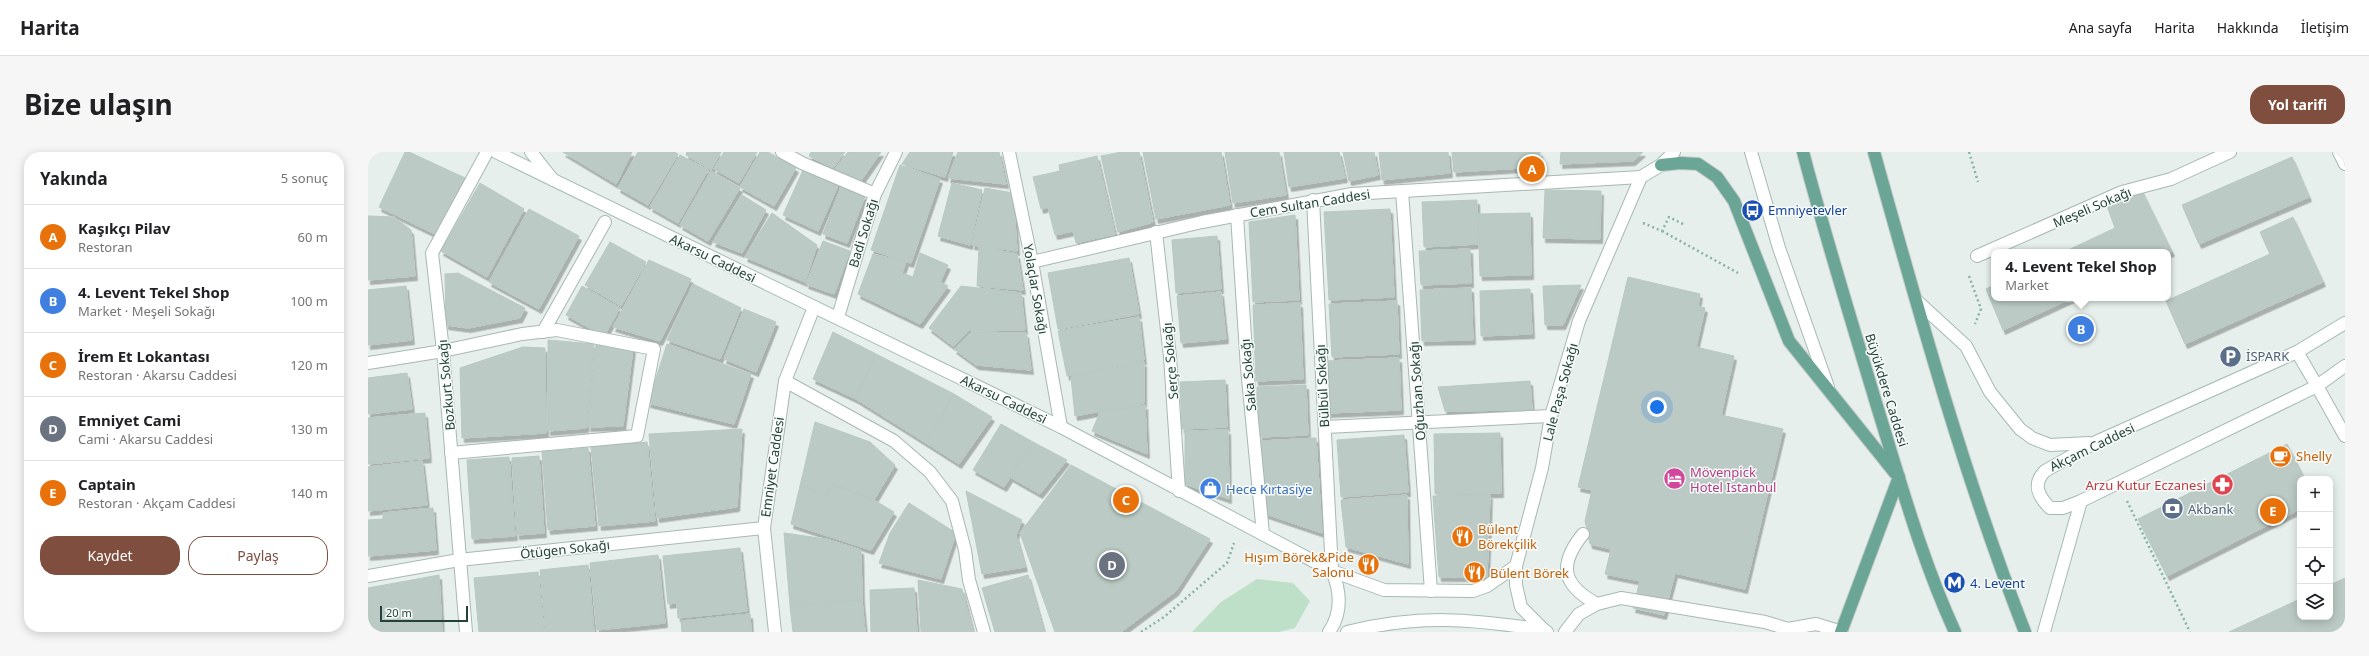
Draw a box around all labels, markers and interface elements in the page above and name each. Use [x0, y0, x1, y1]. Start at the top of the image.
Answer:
text: Harita [20, 15, 80, 41]
text: Ana sayfa [2069, 18, 2132, 37]
text: Harita [2154, 18, 2195, 37]
text: Hakkında [2217, 18, 2279, 37]
text: İletişim [2301, 18, 2349, 37]
text: Bize ulaşın [24, 85, 173, 123]
button: Yol tarifi [2250, 85, 2345, 124]
pin: A [1519, 154, 1545, 184]
text: Yakında [40, 167, 108, 190]
text: 5 sonuç [281, 169, 328, 187]
street label: Meşeli Sokağı [2050, 182, 2134, 232]
street label: Cem Sultan Caddesi [1249, 185, 1371, 221]
street label: Badi Sokağı [844, 196, 882, 270]
bus stop icon: Emniyetevler [1739, 197, 1765, 223]
place label: Emniyetevler [1768, 201, 1848, 219]
text: Kaşıkçı Pilav [78, 218, 170, 238]
text: A [49, 228, 58, 246]
text: 60 m [298, 228, 328, 246]
street label: Akarsu Caddesi [667, 229, 759, 287]
text: Restoran [78, 238, 133, 256]
street label: Yolaçlar Sokağı [1019, 242, 1053, 336]
popup [1991, 249, 2171, 301]
text: 4. Levent Tekel Shop [2005, 256, 2157, 276]
text: Market [2005, 276, 2049, 294]
text: 4. Levent Tekel Shop [78, 282, 229, 302]
text: B [49, 292, 57, 310]
text: 100 m [290, 292, 328, 310]
text: Market · Meşeli Sokağı [78, 302, 215, 320]
pin: B [2068, 314, 2094, 344]
street label: Serçe Sokağı [1158, 322, 1182, 400]
street label: Büyükdere Caddesi [1861, 331, 1913, 449]
street label: Saka Sokağı [1236, 338, 1260, 412]
street label: Bozkurt Sokağı [433, 339, 459, 431]
street label: Oğuzhan Sokağı [1405, 341, 1429, 441]
street label: Lale Paşa Sokağı [1538, 341, 1582, 443]
parking icon: İSPARK [2218, 343, 2244, 369]
street label: Bülbül Sokağı [1311, 344, 1333, 428]
text: İrem Et Lokantası [78, 346, 210, 366]
place label: İSPARK [2246, 347, 2290, 365]
text: C [49, 356, 57, 374]
text: 120 m [290, 356, 328, 374]
text: Restoran · Akarsu Caddesi [78, 366, 237, 384]
street label: Akarsu Caddesi [958, 370, 1050, 428]
your location [1647, 397, 1667, 417]
text: Emniyet Cami [78, 410, 181, 430]
street label: Emniyet Caddesi [756, 416, 788, 518]
street label: Akçam Caddesi [2046, 419, 2138, 475]
text: D [48, 420, 58, 438]
text: 130 m [290, 420, 328, 438]
text: Cami · Akarsu Caddesi [78, 430, 213, 448]
cafe icon: Shelly [2268, 443, 2294, 469]
place label: Shelly [2296, 447, 2332, 465]
place label: Mövenpick Hotel Istanbul [1690, 463, 1776, 496]
hotel icon: Mövenpick Hotel Istanbul [1661, 466, 1687, 492]
pharmacy icon: Arzu Kutur Eczanesi [2209, 472, 2235, 498]
text: Captain [78, 474, 136, 494]
shop icon: Hece Kırtasiye [1198, 476, 1224, 502]
place label: Arzu Kutur Eczanesi [2085, 476, 2206, 494]
map controls [2297, 476, 2333, 620]
button: + [2297, 476, 2333, 512]
place label: Hece Kırtasiye [1226, 480, 1312, 498]
text: E [49, 484, 57, 502]
text: 140 m [290, 484, 328, 502]
pin: C [1113, 485, 1139, 515]
text: Restoran · Akçam Caddesi [78, 494, 236, 512]
bank icon: Akbank [2159, 496, 2185, 522]
pin: E [2260, 496, 2286, 526]
place label: Akbank [2188, 500, 2234, 518]
button: − [2297, 512, 2333, 548]
place label: Bülent Börekçilik [1478, 520, 1537, 553]
restaurant icon: Bülent Börekçilik [1449, 523, 1475, 549]
street label: Ötügen Sokağı [519, 535, 611, 563]
button: Kaydet [40, 536, 180, 575]
button: Paylaş [188, 536, 328, 575]
place label: Hışım Börek&Pide Salonu [1244, 548, 1354, 581]
button: locate [2297, 548, 2333, 584]
pin: D [1099, 550, 1125, 580]
restaurant icon: Hışım Börek&Pide Salonu [1356, 551, 1382, 577]
restaurant icon: Bülent Börek [1462, 560, 1488, 586]
place label: Bülent Börek [1490, 564, 1569, 582]
metro station icon: 4. Levent [1942, 570, 1968, 596]
place label: 4. Levent [1970, 574, 2025, 592]
button: layers [2297, 584, 2333, 620]
scale bar [380, 604, 468, 623]
text: 20 m [386, 605, 412, 620]

